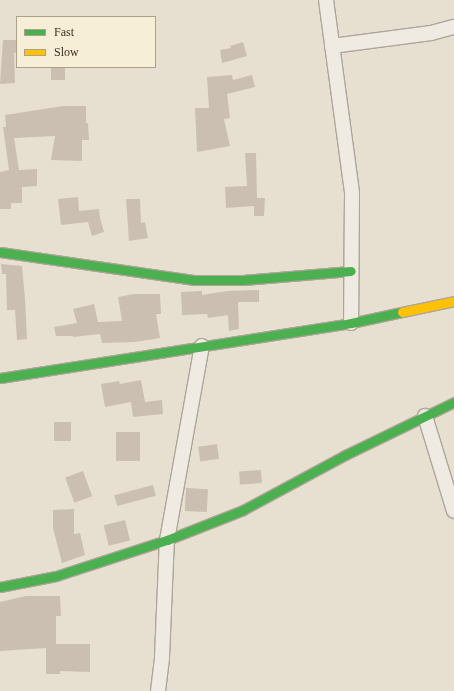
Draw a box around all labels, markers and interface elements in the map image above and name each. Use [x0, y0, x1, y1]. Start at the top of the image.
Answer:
legend [16, 16, 156, 68]
text: Fast [54, 25, 74, 39]
text: Slow [54, 45, 79, 59]

